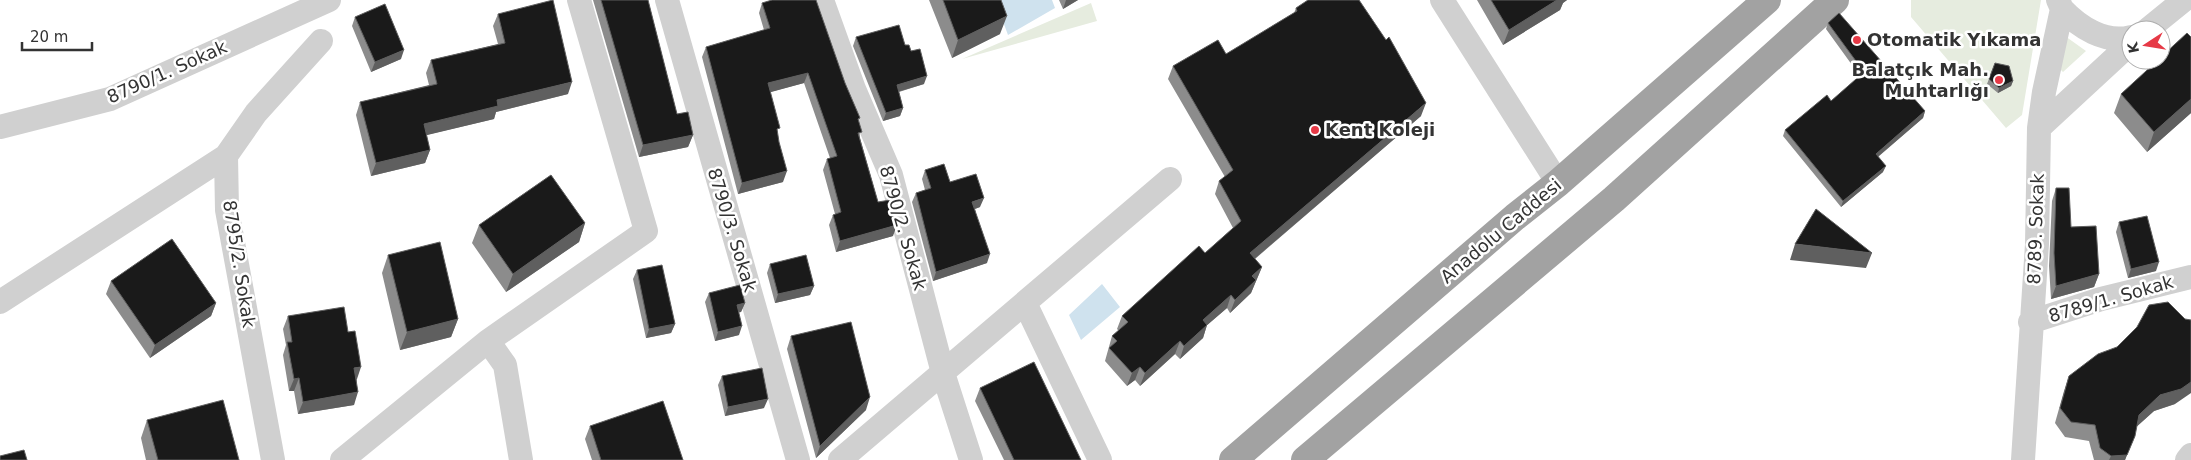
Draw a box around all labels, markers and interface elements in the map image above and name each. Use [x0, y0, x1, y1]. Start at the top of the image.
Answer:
scale bar [22, 20, 92, 52]
north arrow [2121, 20, 2171, 70]
text: 20 m [30, 28, 68, 46]
place label: Otomatik Yıkama [1867, 29, 2041, 50]
marker: Otomatik Yıkama [1851, 34, 1863, 46]
street label: 8790/1. Sokak [104, 36, 230, 107]
text: K [2124, 40, 2142, 55]
place label: Balatçık Mah. Muhtarlığı [1851, 59, 1989, 101]
marker: Balatçık Mah. Muhtarlığı [1993, 74, 2005, 86]
place label: Kent Koleji [1325, 119, 1435, 140]
marker: Kent Koleji [1309, 124, 1321, 136]
street label: 8790/2. Sokak [876, 163, 931, 293]
street label: 8790/3. Sokak [704, 165, 762, 295]
street label: 8789. Sokak [2023, 172, 2048, 285]
street label: Anadolu Caddesi [1436, 174, 1565, 287]
street label: 8795/2. Sokak [219, 199, 260, 330]
street label: 8789/1. Sokak [2046, 271, 2176, 326]

